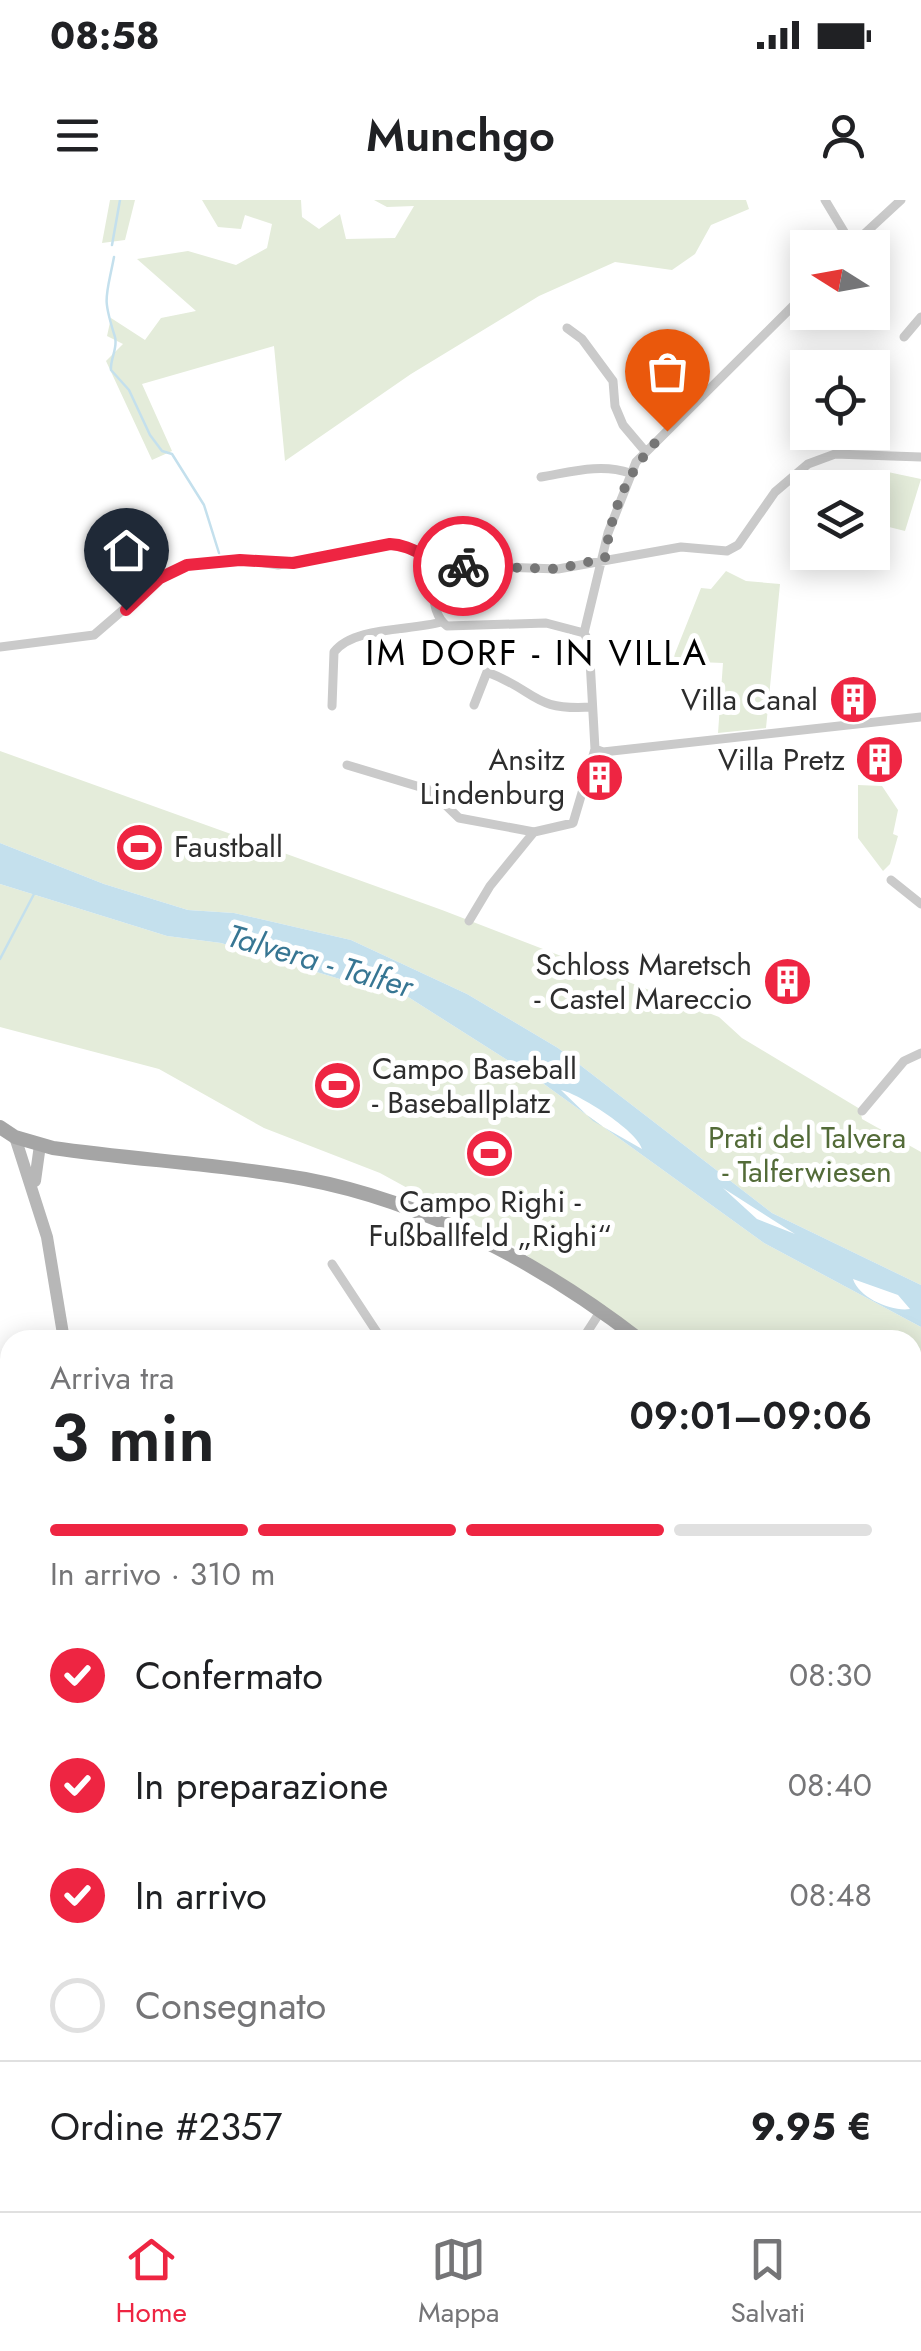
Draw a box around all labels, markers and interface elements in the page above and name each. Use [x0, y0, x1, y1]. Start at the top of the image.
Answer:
text: 08:58 [50, 8, 160, 63]
text: Munchgo [366, 103, 555, 168]
icon: menu [50, 108, 105, 163]
icon: person [816, 108, 871, 163]
north arrow [790, 230, 890, 330]
map controls [790, 230, 890, 570]
pin [625, 329, 710, 432]
icon: bag [640, 344, 695, 399]
button: locate [790, 350, 890, 450]
button: layers [790, 470, 890, 570]
pin [84, 508, 169, 611]
courier [413, 516, 513, 616]
icon: home [99, 523, 154, 578]
icon: bike [436, 539, 491, 594]
district label: IM DORF - IN VILLA [366, 628, 708, 678]
building icon: Villa Canal [827, 674, 879, 726]
place label: Villa Canal [681, 678, 818, 721]
building icon: Villa Pretz [854, 734, 906, 786]
place label: Ansitz Lindenburg [420, 738, 565, 815]
place label: Villa Pretz [718, 738, 845, 781]
building icon: Ansitz Lindenburg [574, 751, 626, 803]
sports icon: Faustball [113, 821, 165, 873]
place label: Faustball [174, 825, 283, 868]
water label: Talvera - Talfer [222, 913, 420, 1010]
place label: Schloss Maretsch - Castel Mareccio [534, 943, 752, 1020]
building icon: Schloss Maretsch - Castel Mareccio [761, 956, 813, 1008]
place label: Campo Baseball - Baseballplatz [372, 1047, 577, 1124]
sports icon: Campo Baseball - Baseballplatz [311, 1060, 363, 1112]
park label: Prati del Talvera - Talferwiesen [708, 1116, 906, 1193]
sports icon: Campo Righi - Fußballfeld „Righi“ [464, 1127, 516, 1179]
place label: Campo Righi - Fußballfeld „Righi“ [368, 1180, 612, 1257]
text: Arriva tra [50, 1355, 175, 1401]
text: 09:01–09:06 [629, 1388, 872, 1443]
text: 3 min [50, 1391, 215, 1485]
text: In arrivo · 310 m [50, 1551, 275, 1597]
icon: check [50, 1648, 105, 1703]
text: Confermato [135, 1648, 323, 1703]
text: 08:30 [789, 1652, 872, 1698]
icon: check [50, 1758, 105, 1813]
text: In preparazione [135, 1758, 388, 1813]
text: 08:40 [788, 1762, 872, 1808]
icon: check [50, 1868, 105, 1923]
text: In arrivo [135, 1868, 267, 1923]
text: 08:48 [790, 1872, 872, 1918]
text: Consegnato [135, 1978, 326, 2033]
text: Ordine #2357 [50, 2099, 282, 2154]
text: 9.95 € [751, 2099, 872, 2154]
tab: Home [115, 2232, 187, 2333]
tab: Mappa [418, 2232, 500, 2333]
tab: Salvati [730, 2232, 806, 2333]

